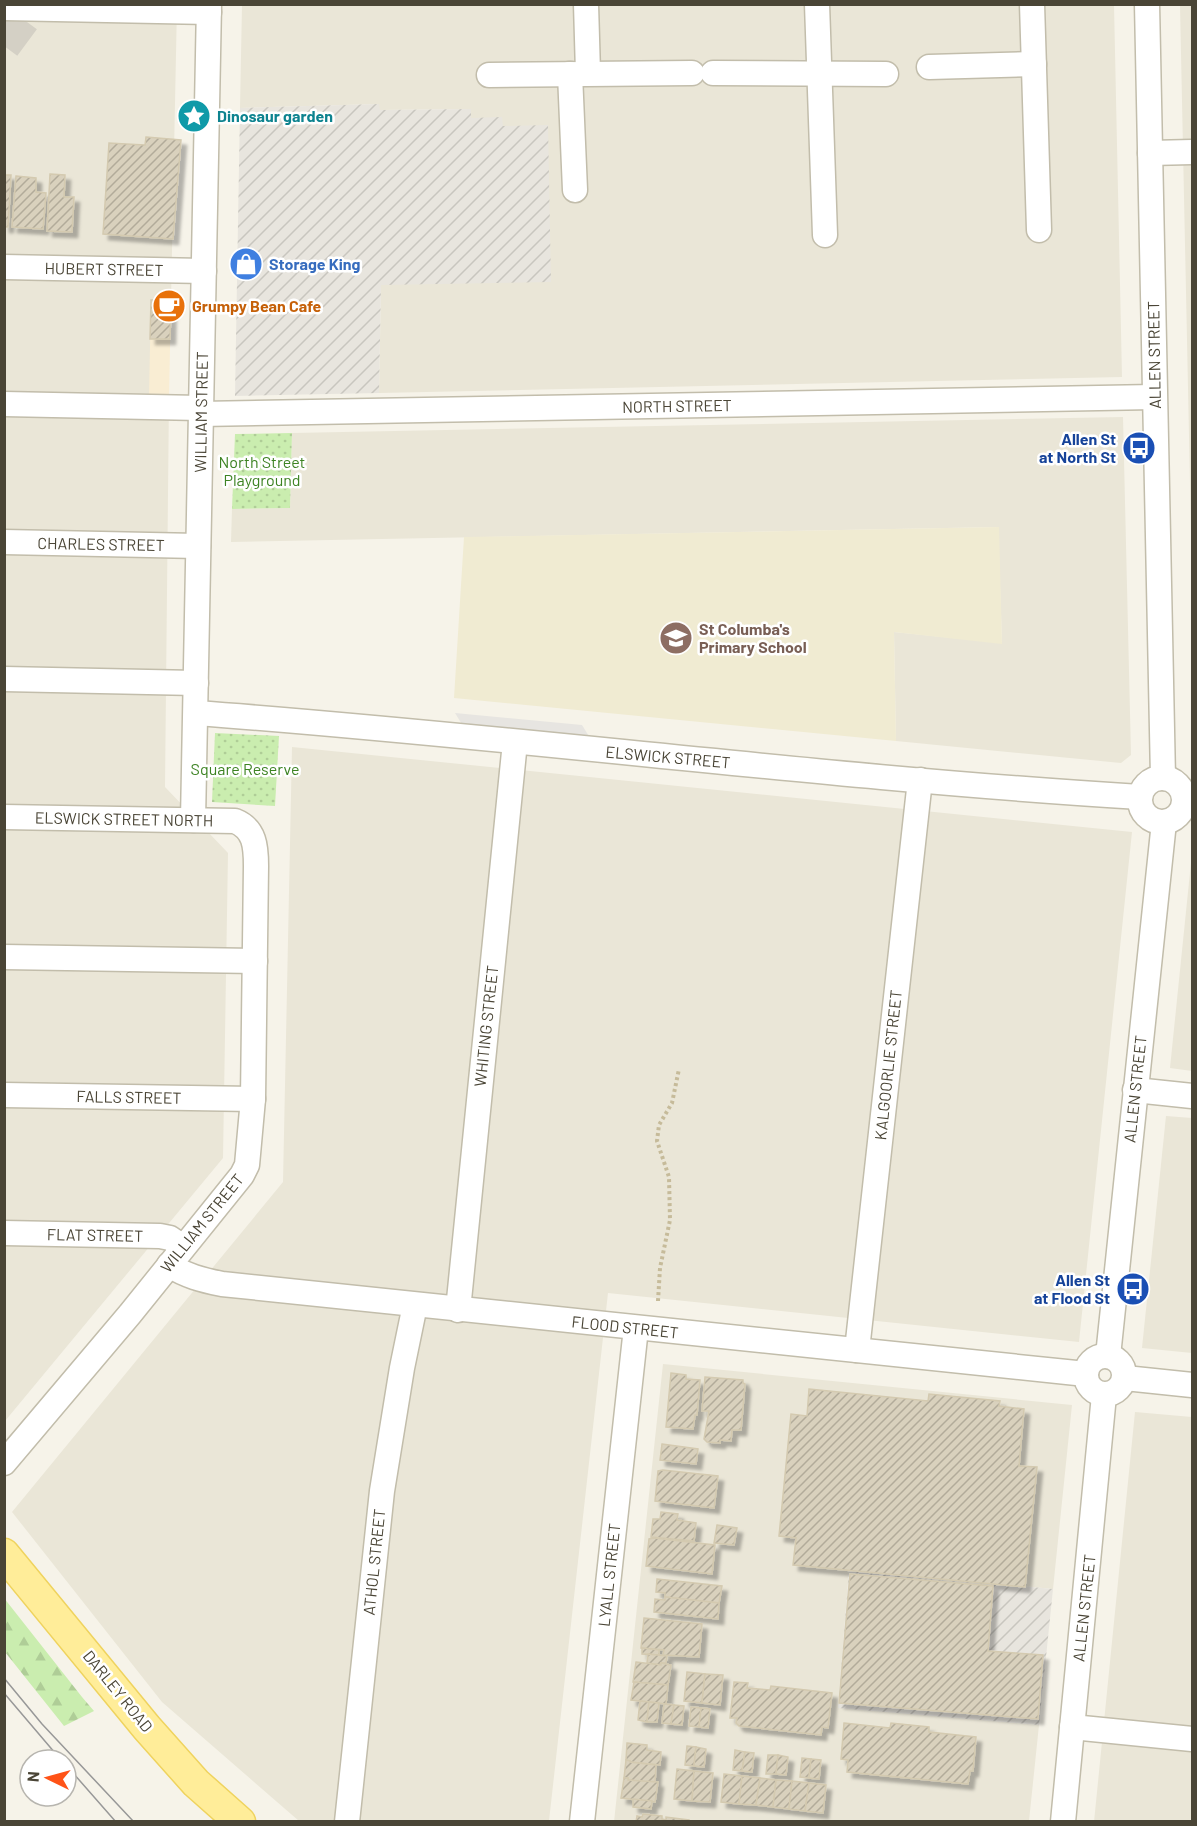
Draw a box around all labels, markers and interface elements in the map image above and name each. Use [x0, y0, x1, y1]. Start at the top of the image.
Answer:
place icon: Dinosaur garden [176, 98, 212, 134]
place label: Dinosaur garden [217, 106, 333, 125]
shop icon: Storage King [228, 246, 264, 282]
place label: Storage King [269, 254, 361, 273]
street label: HUBERT STREET [44, 258, 164, 279]
cafe icon: Grumpy Bean Cafe [151, 288, 187, 324]
place label: Grumpy Bean Cafe [192, 296, 322, 315]
street label: ALLEN STREET [1143, 301, 1164, 409]
street label: WILLIAM STREET [190, 351, 211, 473]
street label: NORTH STREET [622, 395, 732, 416]
place label: Allen St at North St [1039, 429, 1116, 466]
bus stop icon: Allen St at North St [1121, 430, 1157, 466]
park label: North Street Playground [219, 452, 305, 489]
street label: CHARLES STREET [37, 533, 165, 554]
place label: St Columba's Primary School [699, 619, 807, 656]
school or university icon: St Columba's Primary School [658, 620, 694, 656]
street label: ELSWICK STREET [605, 742, 731, 771]
park label: Square Reserve [191, 759, 299, 778]
street label: ELSWICK STREET NORTH [35, 807, 213, 830]
street label: WHITING STREET [470, 964, 501, 1088]
street label: KALGOORLIE STREET [870, 989, 905, 1141]
street label: ALLEN STREET [1119, 1034, 1150, 1144]
street label: FALLS STREET [76, 1086, 182, 1107]
street label: WILLIAM STREET [156, 1170, 247, 1276]
street label: FLAT STREET [47, 1224, 143, 1245]
place label: Allen St at Flood St [1034, 1270, 1110, 1307]
bus stop icon: Allen St at Flood St [1115, 1271, 1151, 1307]
street label: FLOOD STREET [571, 1311, 680, 1342]
street label: ATHOL STREET [358, 1508, 389, 1616]
street label: LYALL STREET [594, 1522, 623, 1628]
street label: ALLEN STREET [1068, 1553, 1099, 1663]
street label: DARLEY ROAD [80, 1646, 157, 1735]
north arrow [18, 1748, 78, 1808]
text: N [23, 1771, 42, 1783]

